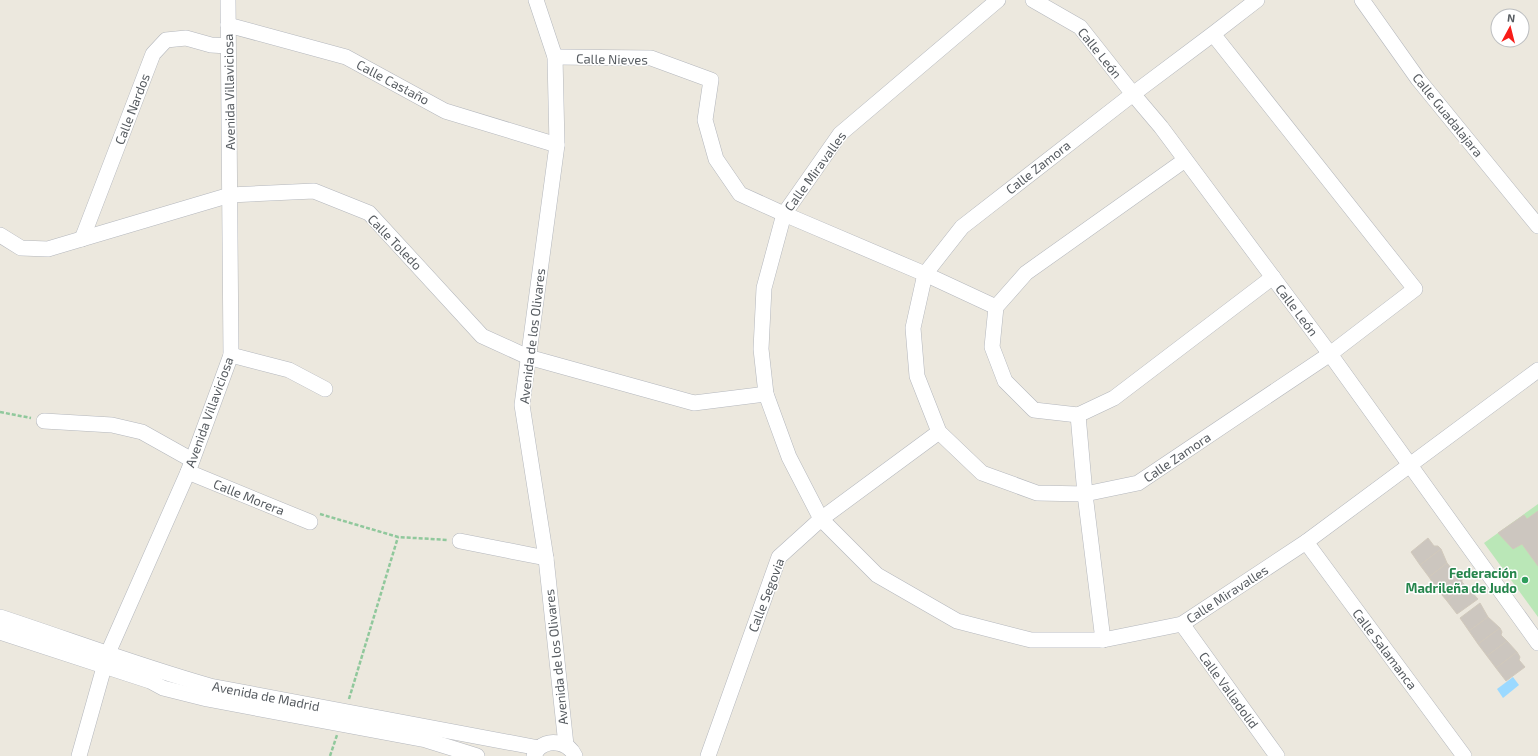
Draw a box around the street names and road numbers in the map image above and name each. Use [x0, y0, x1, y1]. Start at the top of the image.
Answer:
street label: Calle León [1075, 24, 1125, 82]
street label: Avenida Villaviciosa [220, 34, 238, 150]
street label: Calle Nieves [576, 50, 648, 68]
street label: Calle Castaño [354, 56, 432, 108]
street label: Calle Guadalajara [1409, 70, 1487, 160]
street label: Calle Nardos [111, 71, 153, 147]
street label: Calle Miravalles [781, 128, 849, 214]
street label: Calle Zamora [1002, 137, 1074, 197]
street label: Calle Toledo [365, 211, 425, 273]
street label: Avenida de los Olivares [516, 267, 548, 405]
street label: Calle León [1272, 281, 1322, 339]
street label: Avenida Villaviciosa [182, 355, 236, 469]
street label: Calle Zamora [1140, 429, 1214, 485]
street label: Calle Morera [211, 475, 287, 519]
street label: Calle Segovia [745, 556, 787, 634]
street label: Calle Miravalles [1183, 562, 1271, 626]
street label: Avenida de los Olivares [541, 588, 571, 726]
street label: Calle Salamanca [1349, 605, 1421, 693]
street label: Calle Valladolid [1196, 649, 1262, 731]
street label: Avenida de Madrid [211, 678, 321, 714]

